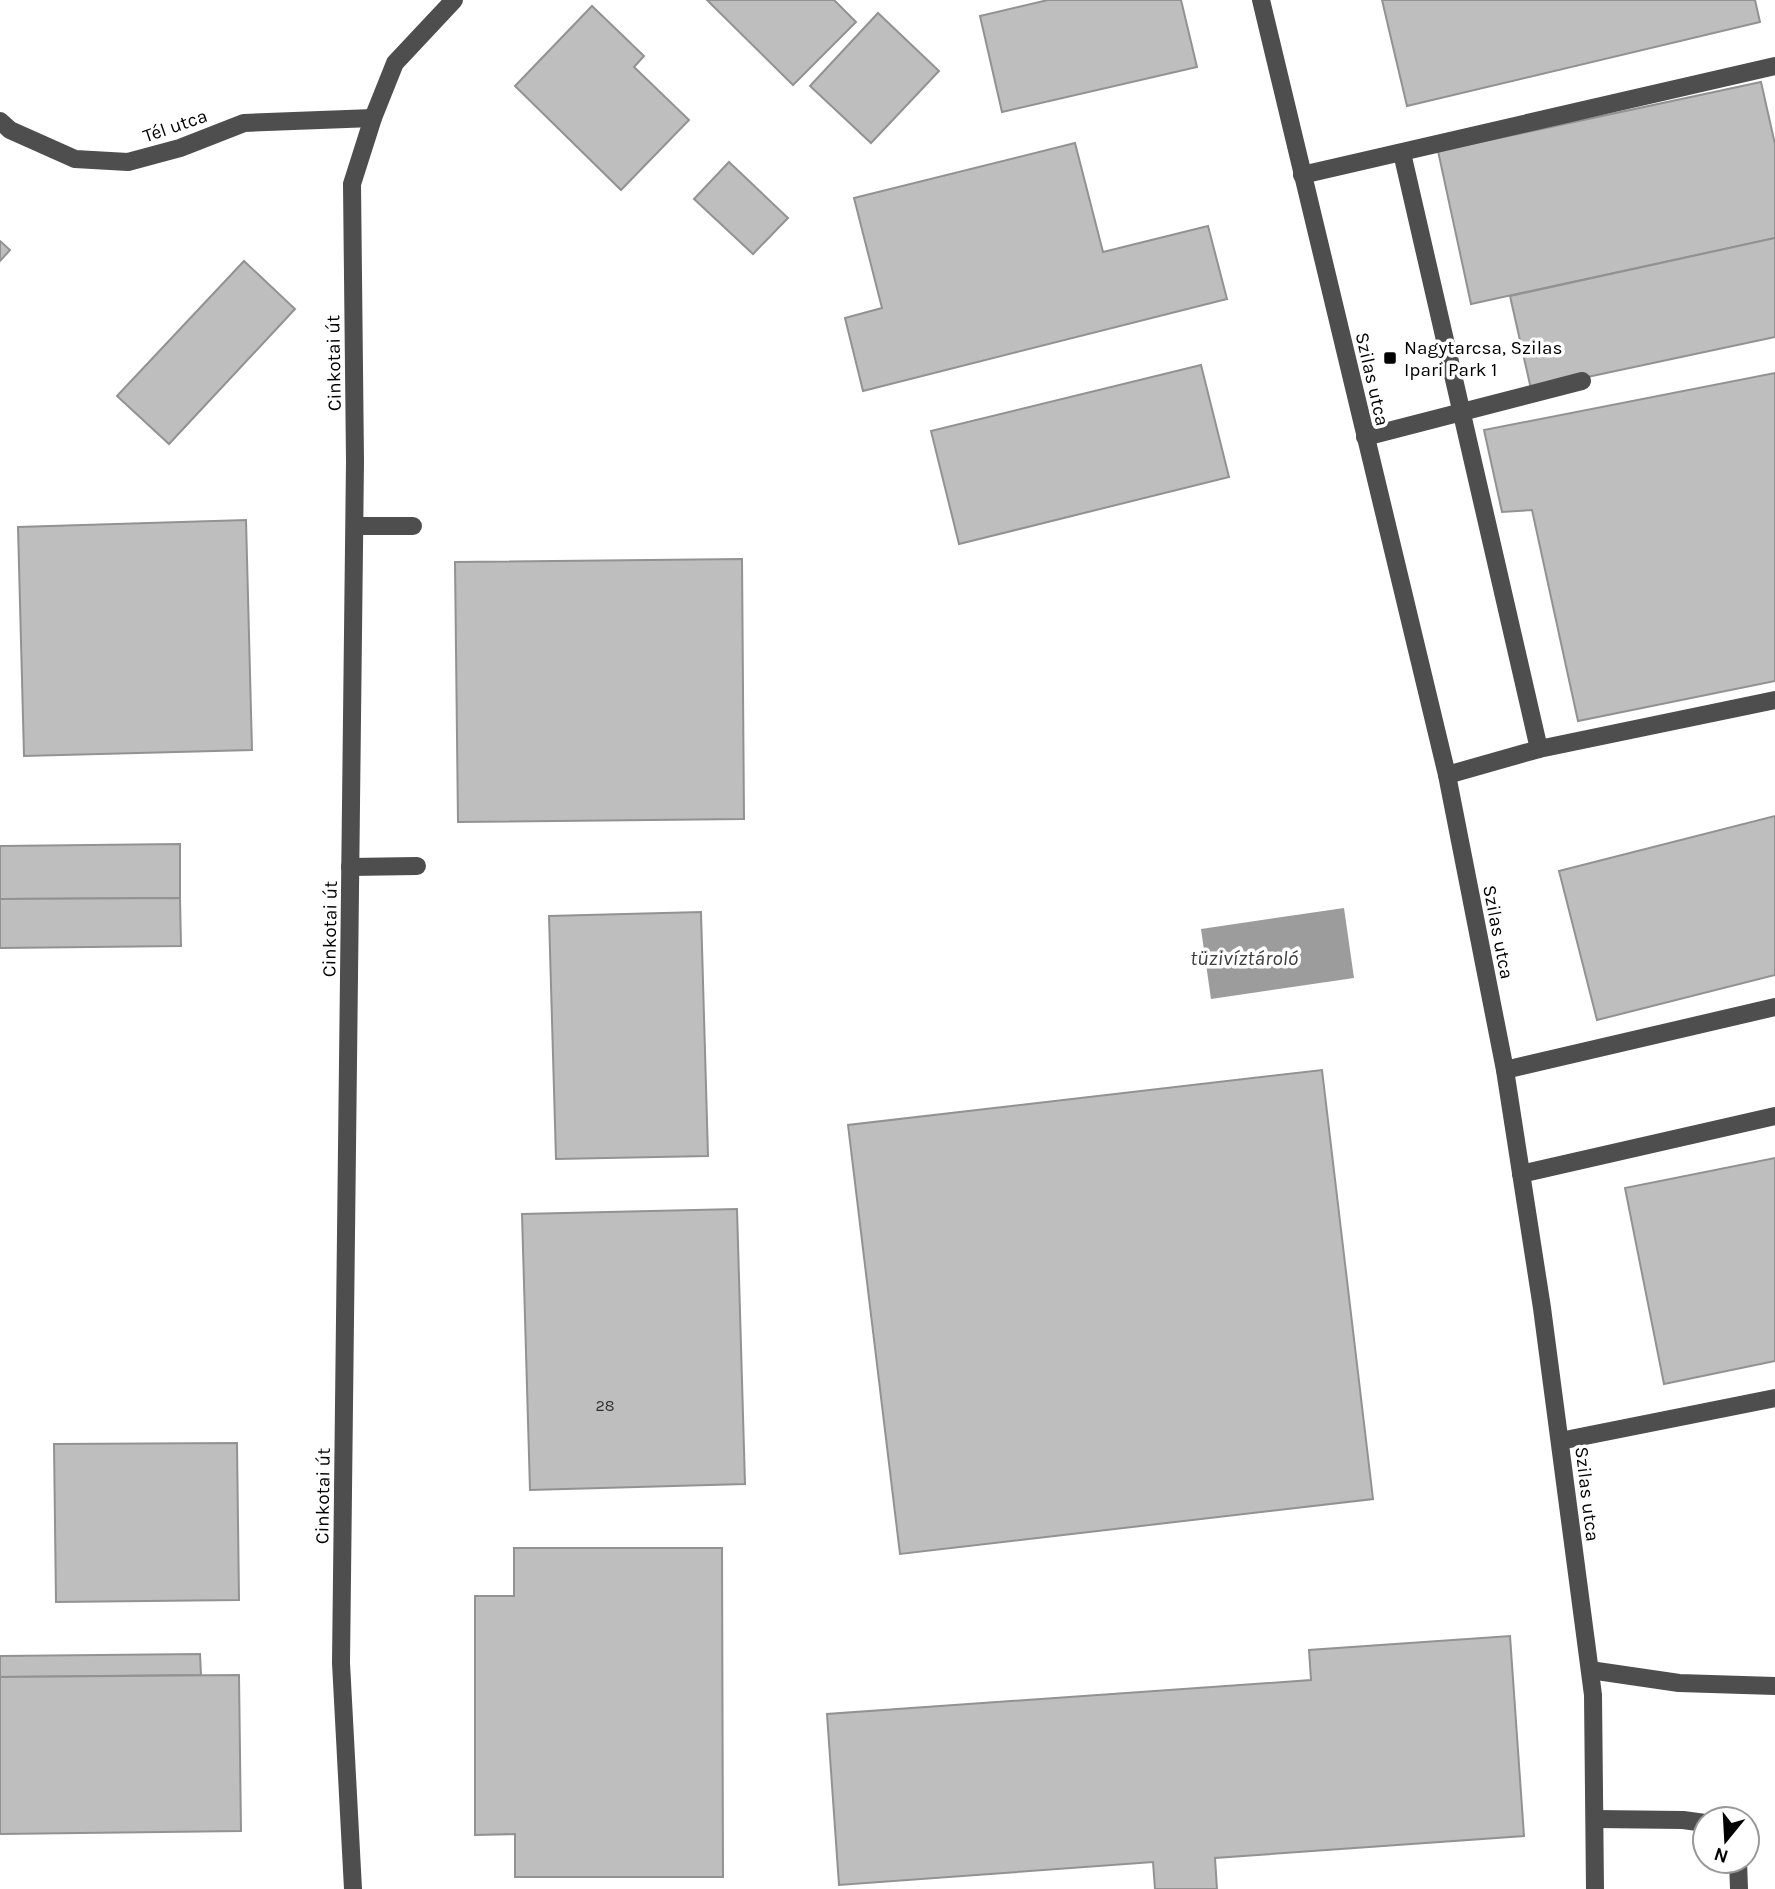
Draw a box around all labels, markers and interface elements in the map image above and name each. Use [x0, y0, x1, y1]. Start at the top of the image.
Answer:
street label: Tél utca [140, 105, 210, 147]
street label: Cinkotai út [322, 315, 346, 411]
street label: Szilas utca [1351, 330, 1393, 428]
place label: Nagytarcsa, Szilas Ipari Park 1 [1404, 337, 1562, 381]
marker: Nagytarcsa, Szilas Ipari Park 1 [1382, 350, 1398, 366]
street label: Cinkotai út [318, 881, 342, 977]
street label: Szilas utca [1478, 883, 1518, 981]
water label: tüzivíztároló [1190, 946, 1299, 970]
house number: 28 [595, 1396, 615, 1415]
street label: Szilas utca [1570, 1445, 1604, 1543]
street label: Cinkotai út [311, 1448, 335, 1544]
north arrow [1691, 1805, 1761, 1875]
text: N [1711, 1843, 1731, 1868]

